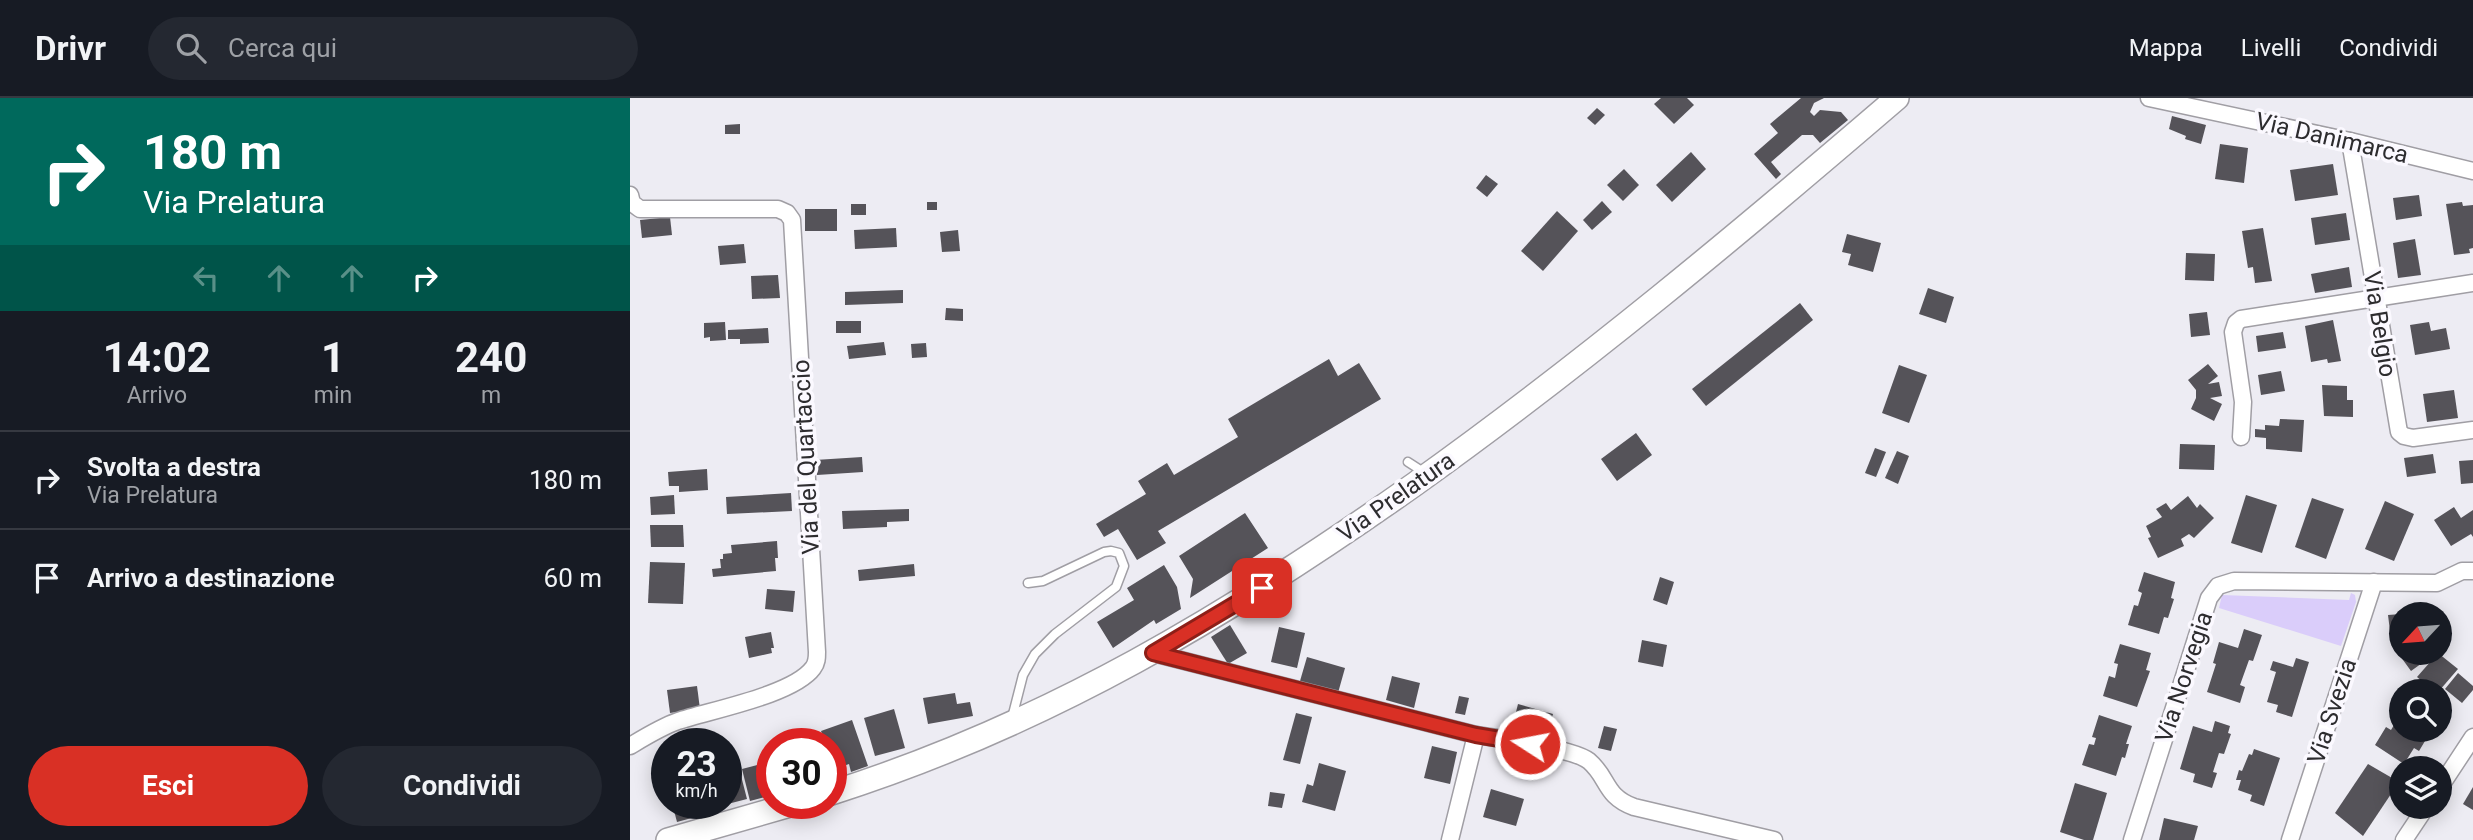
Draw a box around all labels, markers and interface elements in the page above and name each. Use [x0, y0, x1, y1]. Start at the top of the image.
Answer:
search box [148, 17, 638, 80]
text: Drivr [35, 29, 106, 68]
icon: search [172, 29, 210, 67]
text: Cerca qui [228, 33, 337, 63]
text: Mappa [2129, 34, 2203, 62]
text: Livelli [2241, 34, 2301, 62]
text: Condividi [2339, 34, 2438, 62]
street label: Via Danimarca [2253, 107, 2411, 169]
text: 180 m [143, 124, 282, 181]
icon: right [28, 126, 119, 217]
text: Via Prelatura [143, 183, 325, 221]
icon: left [187, 259, 225, 297]
icon: ahead [260, 259, 298, 297]
icon: ahead [333, 259, 371, 297]
icon: right [406, 259, 444, 297]
street label: Via Belgio [2358, 269, 2402, 379]
text: 14:02 [103, 333, 211, 382]
text: 1 [321, 333, 345, 382]
text: 240 [455, 333, 527, 382]
street label: Via del Quartaccio [787, 359, 825, 555]
text: Arrivo [127, 382, 187, 409]
text: min [314, 382, 352, 409]
text: m [481, 382, 501, 409]
street label: Via Prelatura [1332, 446, 1460, 548]
text: Svolta a destra [87, 452, 261, 482]
icon: right [28, 461, 66, 499]
text: 180 m [529, 465, 602, 495]
text: Via Prelatura [87, 482, 218, 509]
pin [1232, 558, 1292, 618]
icon: arrive [28, 559, 66, 597]
text: Arrivo a destinazione [87, 563, 334, 593]
text: 60 m [544, 563, 602, 593]
icon: arrive [1243, 569, 1281, 607]
north arrow [2389, 602, 2452, 665]
map controls [2389, 602, 2452, 819]
street label: Via Norvegia [2150, 608, 2218, 746]
street label: Via Svezia [2302, 655, 2362, 767]
button: search [2389, 679, 2452, 742]
position arrow [1493, 707, 1567, 781]
speed limit sign: 30 [756, 728, 847, 819]
text: 23 [676, 744, 717, 785]
button: Esci [28, 746, 308, 826]
button: Condividi [322, 746, 602, 826]
button: layers [2389, 756, 2452, 819]
text: km/h [675, 780, 718, 801]

